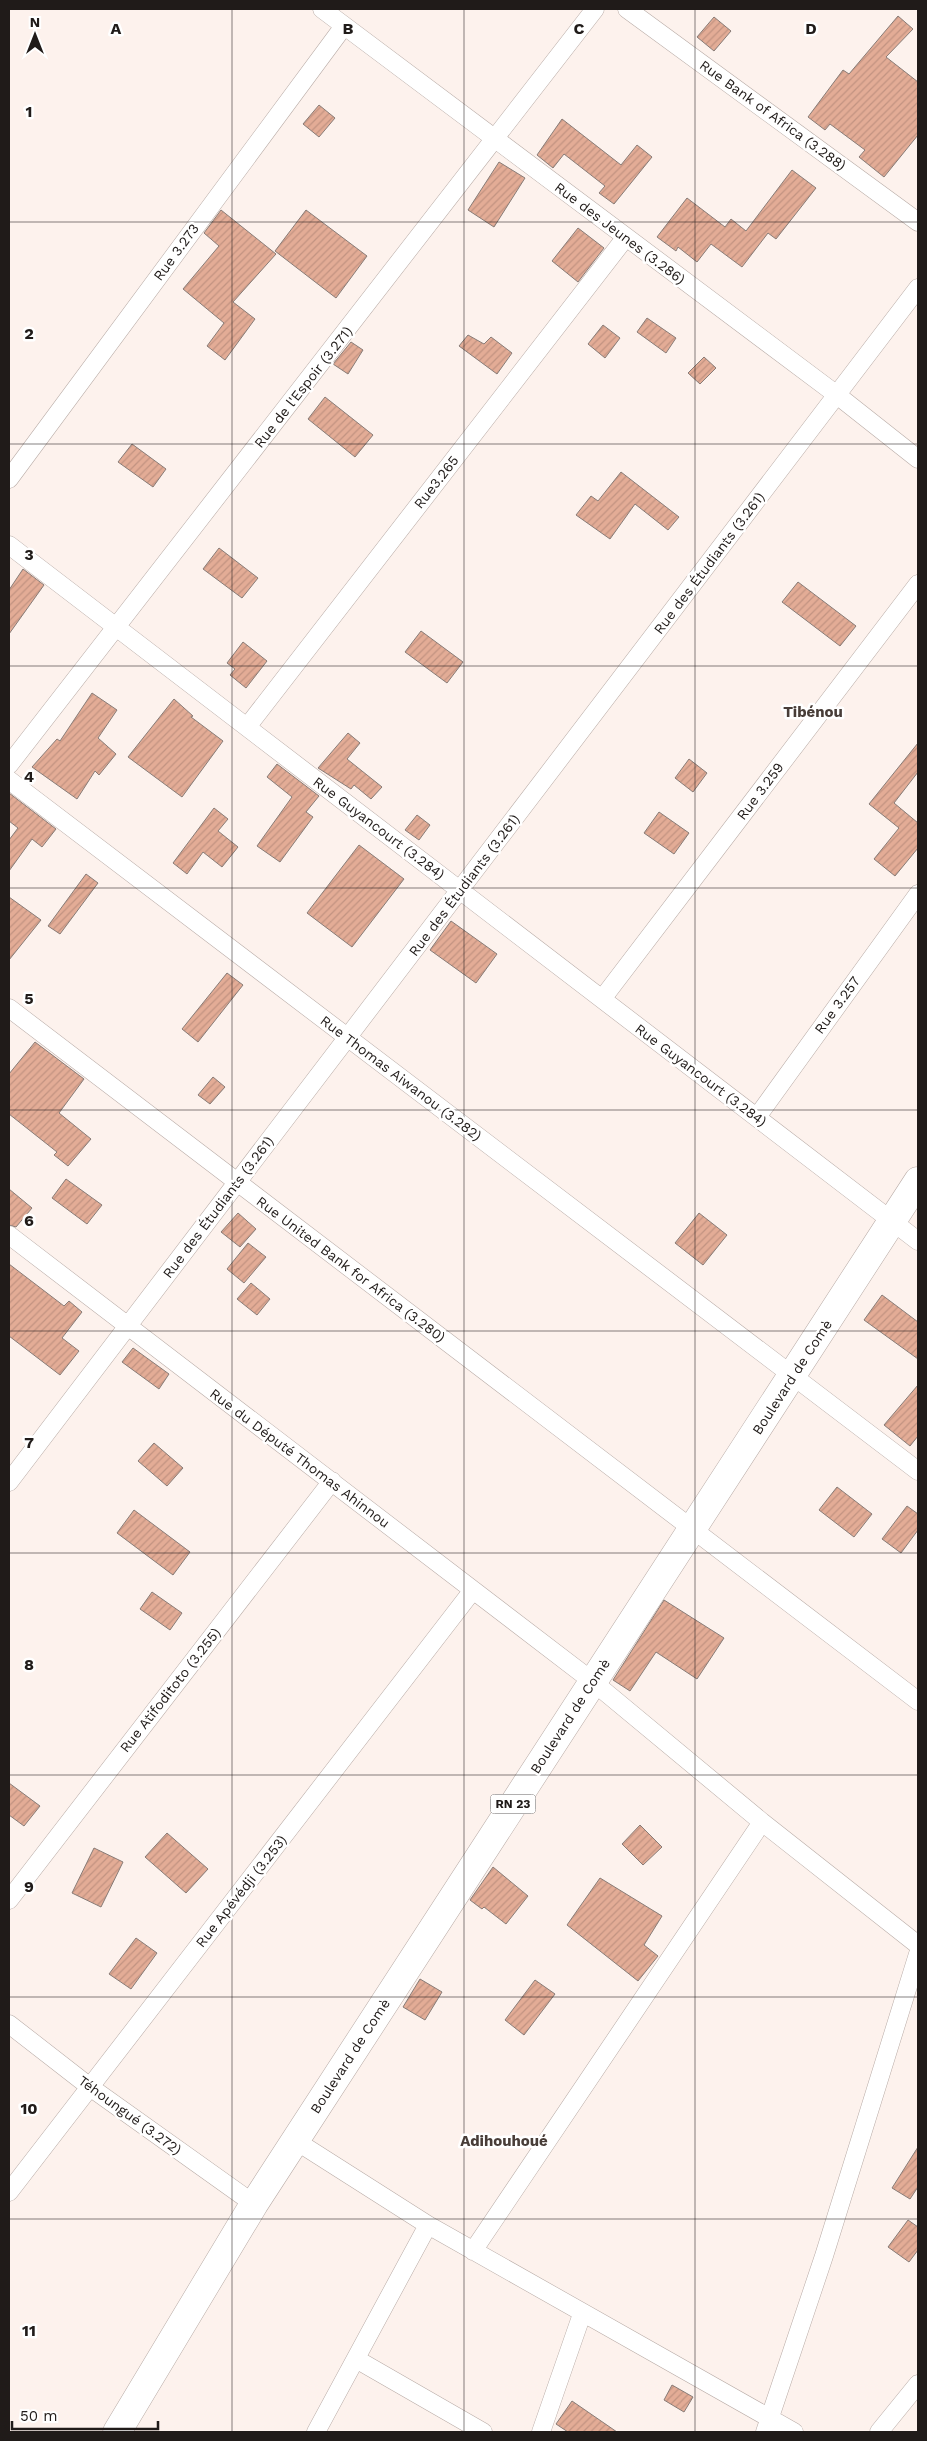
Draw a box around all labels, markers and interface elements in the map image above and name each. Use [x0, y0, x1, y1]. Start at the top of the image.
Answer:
north arrow [10, 10, 60, 60]
text: N [30, 14, 40, 30]
text: A [111, 19, 122, 38]
text: B [343, 19, 354, 38]
text: C [574, 19, 585, 38]
text: D [805, 19, 817, 38]
street label: Rue Bank of Africa (3.288) [697, 57, 849, 173]
text: 1 [26, 102, 32, 121]
street label: Rue des Jeunes (3.286) [552, 179, 688, 287]
street label: Rue 3.273 [150, 220, 202, 284]
street label: Rue de l'Espoir (3.271) [251, 323, 355, 451]
text: 2 [24, 324, 34, 343]
street label: Rue3.265 [410, 452, 462, 512]
street label: Rue des Étudiants (3.261) [650, 489, 768, 637]
text: 3 [24, 545, 34, 564]
district label: Tibénou [783, 703, 843, 721]
street label: Rue 3.259 [733, 759, 787, 823]
text: 4 [24, 767, 34, 786]
street label: Rue Guyancourt (3.284) [310, 773, 448, 883]
street label: Rue des Étudiants (3.261) [405, 811, 523, 959]
street label: Rue 3.257 [811, 973, 863, 1037]
text: 5 [24, 989, 34, 1008]
street label: Rue Thomas Aiwanou (3.282) [317, 1012, 485, 1144]
street label: Rue Guyancourt (3.284) [632, 1020, 770, 1130]
street label: Rue des Étudiants (3.261) [159, 1133, 277, 1281]
street label: Rue United Bank for Africa (3.280) [254, 1193, 449, 1345]
text: 6 [24, 1211, 34, 1230]
street label: Boulevard de Comè [749, 1317, 835, 1437]
street label: Rue du Député Thomas Ahinnou [207, 1385, 393, 1531]
text: 7 [24, 1433, 34, 1452]
street label: Rue Atifoditoto (3.255) [116, 1624, 224, 1755]
text: 8 [24, 1655, 34, 1674]
street label: Boulevard de Comè [527, 1656, 613, 1776]
road number: RN 23 [490, 1795, 536, 1814]
street label: Rue Apévédji (3.253) [192, 1832, 290, 1950]
text: 9 [24, 1877, 34, 1896]
street label: Boulevard de Comè [307, 1996, 393, 2116]
street label: Téhoungué (3.272) [75, 2072, 185, 2158]
text: 10 [20, 2099, 38, 2118]
district label: Adihouhoué [460, 2132, 548, 2150]
text: 11 [22, 2321, 36, 2340]
scale bar [12, 2398, 159, 2430]
text: 50 m [20, 2407, 57, 2425]

